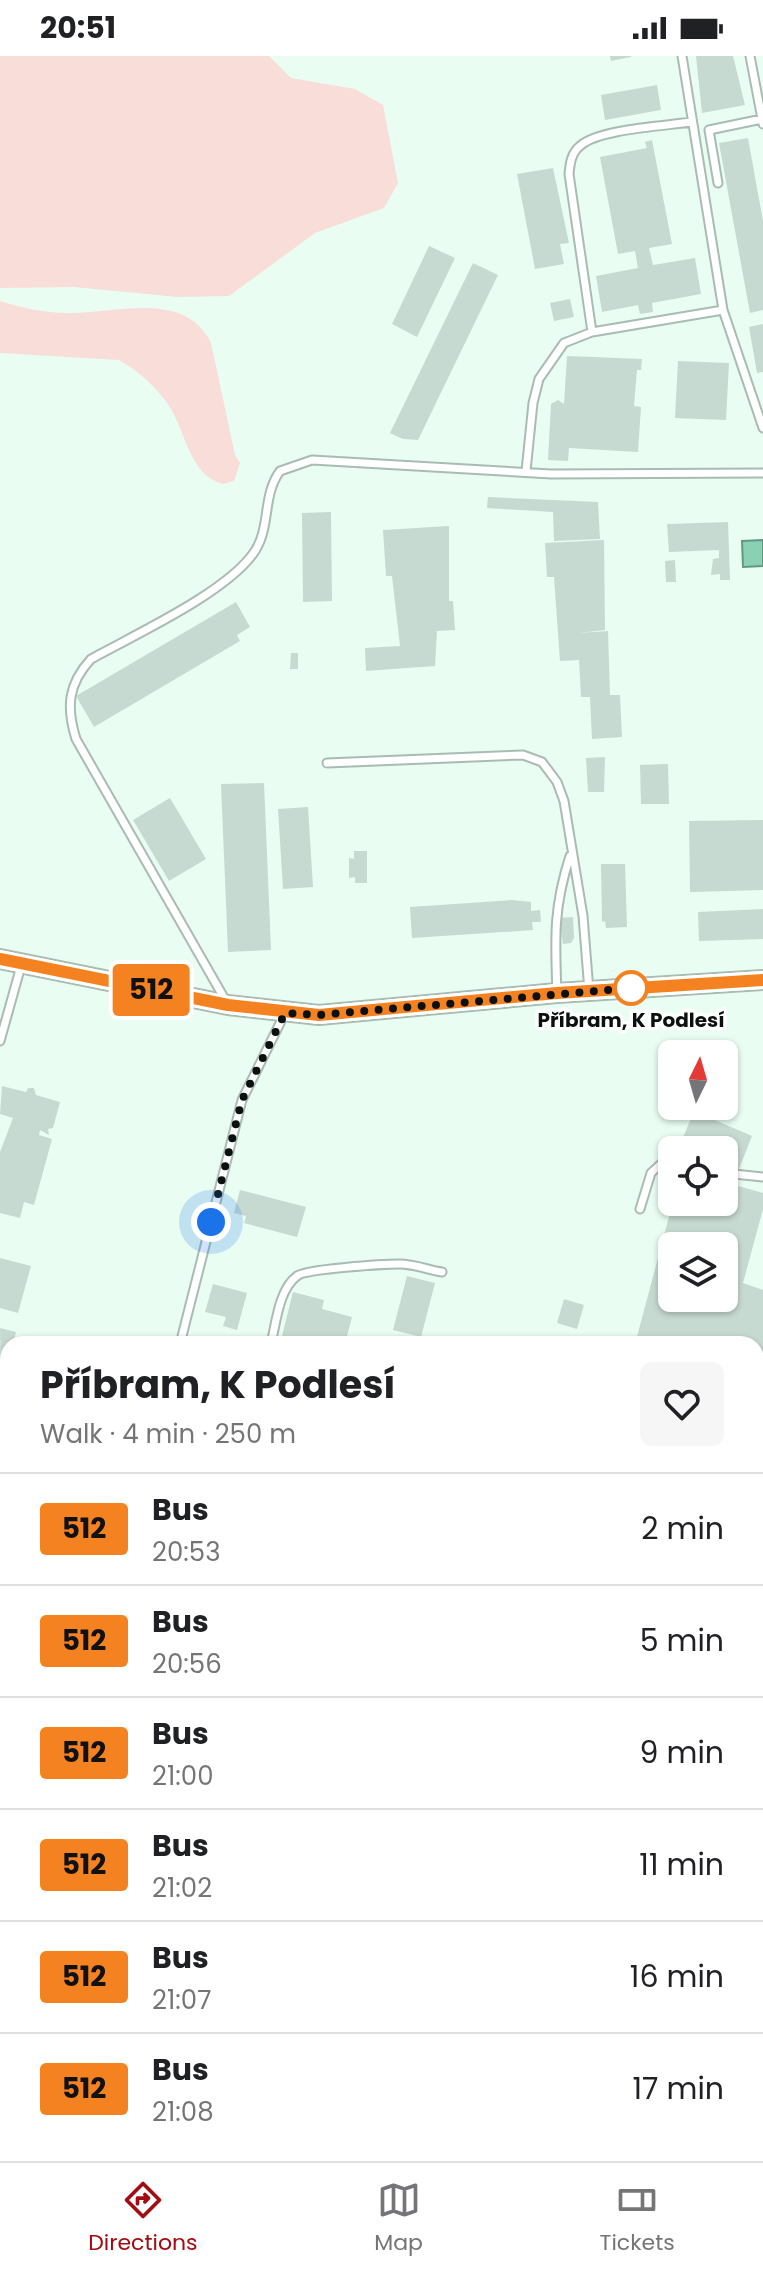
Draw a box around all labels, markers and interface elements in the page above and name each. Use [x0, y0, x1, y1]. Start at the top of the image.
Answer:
text: 20:51 [40, 6, 116, 49]
line badge: 512 [105, 964, 197, 1016]
text: 512 [129, 970, 173, 1009]
marker: Příbram, K Podlesí [614, 971, 648, 1005]
place label: Příbram, K Podlesí [537, 1006, 725, 1034]
north arrow [658, 1040, 738, 1120]
map controls [658, 1040, 738, 1312]
button: locate [658, 1136, 738, 1216]
your location [191, 1202, 231, 1242]
button: layers [658, 1232, 738, 1312]
text: Příbram, K Podlesí [40, 1358, 396, 1411]
button: heart [640, 1362, 724, 1446]
text: Walk · 4 min · 250 m [40, 1416, 296, 1452]
text: Bus [152, 1488, 209, 1531]
text: 2 min [641, 1507, 724, 1550]
text: 512 [62, 1509, 106, 1548]
text: 20:53 [152, 1534, 220, 1570]
text: Bus [152, 1600, 209, 1643]
text: 5 min [640, 1619, 724, 1662]
text: 512 [62, 1621, 106, 1660]
text: 20:56 [152, 1646, 222, 1682]
text: Bus [152, 1712, 209, 1755]
text: 9 min [640, 1731, 724, 1774]
text: 512 [62, 1733, 106, 1772]
text: 21:00 [152, 1758, 213, 1794]
text: Bus [152, 1824, 209, 1867]
text: 11 min [639, 1843, 724, 1886]
text: 512 [62, 1845, 106, 1884]
text: 21:02 [152, 1870, 212, 1906]
text: Bus [152, 1936, 209, 1979]
text: 16 min [630, 1955, 724, 1998]
text: 512 [62, 1957, 106, 1996]
text: 21:07 [152, 1982, 211, 2018]
text: Bus [152, 2048, 209, 2091]
text: 17 min [633, 2067, 724, 2110]
text: 512 [62, 2069, 106, 2108]
text: 21:08 [152, 2094, 214, 2130]
tab: Directions [88, 2178, 198, 2259]
tab: Map [374, 2178, 423, 2259]
tab: Tickets [600, 2178, 675, 2259]

